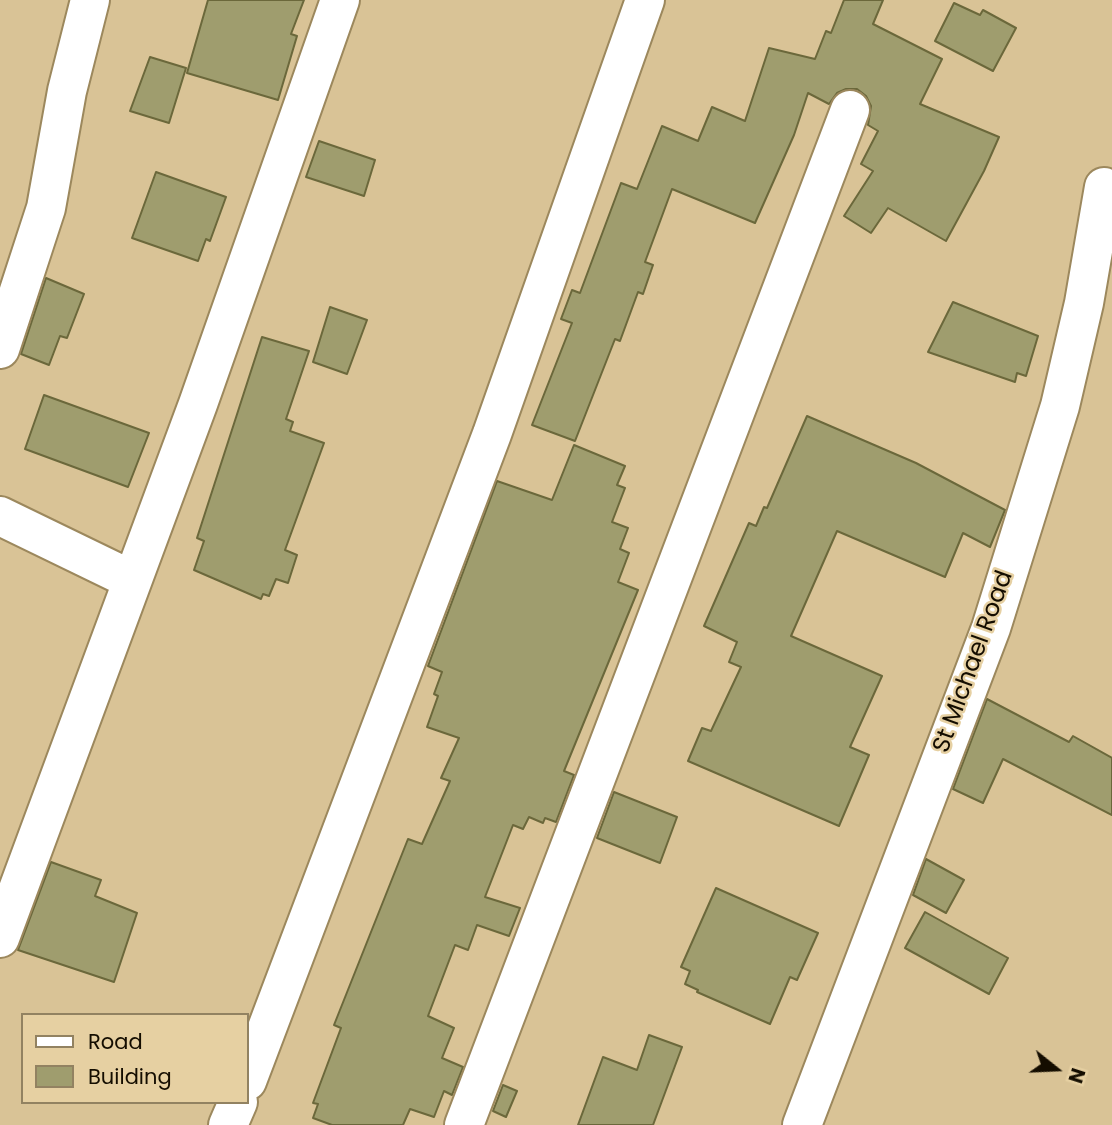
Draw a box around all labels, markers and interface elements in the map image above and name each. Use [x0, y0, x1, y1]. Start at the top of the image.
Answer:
street label: St Michael Road [928, 567, 1020, 757]
legend [21, 1013, 248, 1104]
text: Road [88, 1027, 143, 1056]
north arrow [1021, 1034, 1091, 1104]
text: Building [88, 1062, 172, 1091]
text: N [1061, 1065, 1091, 1087]

